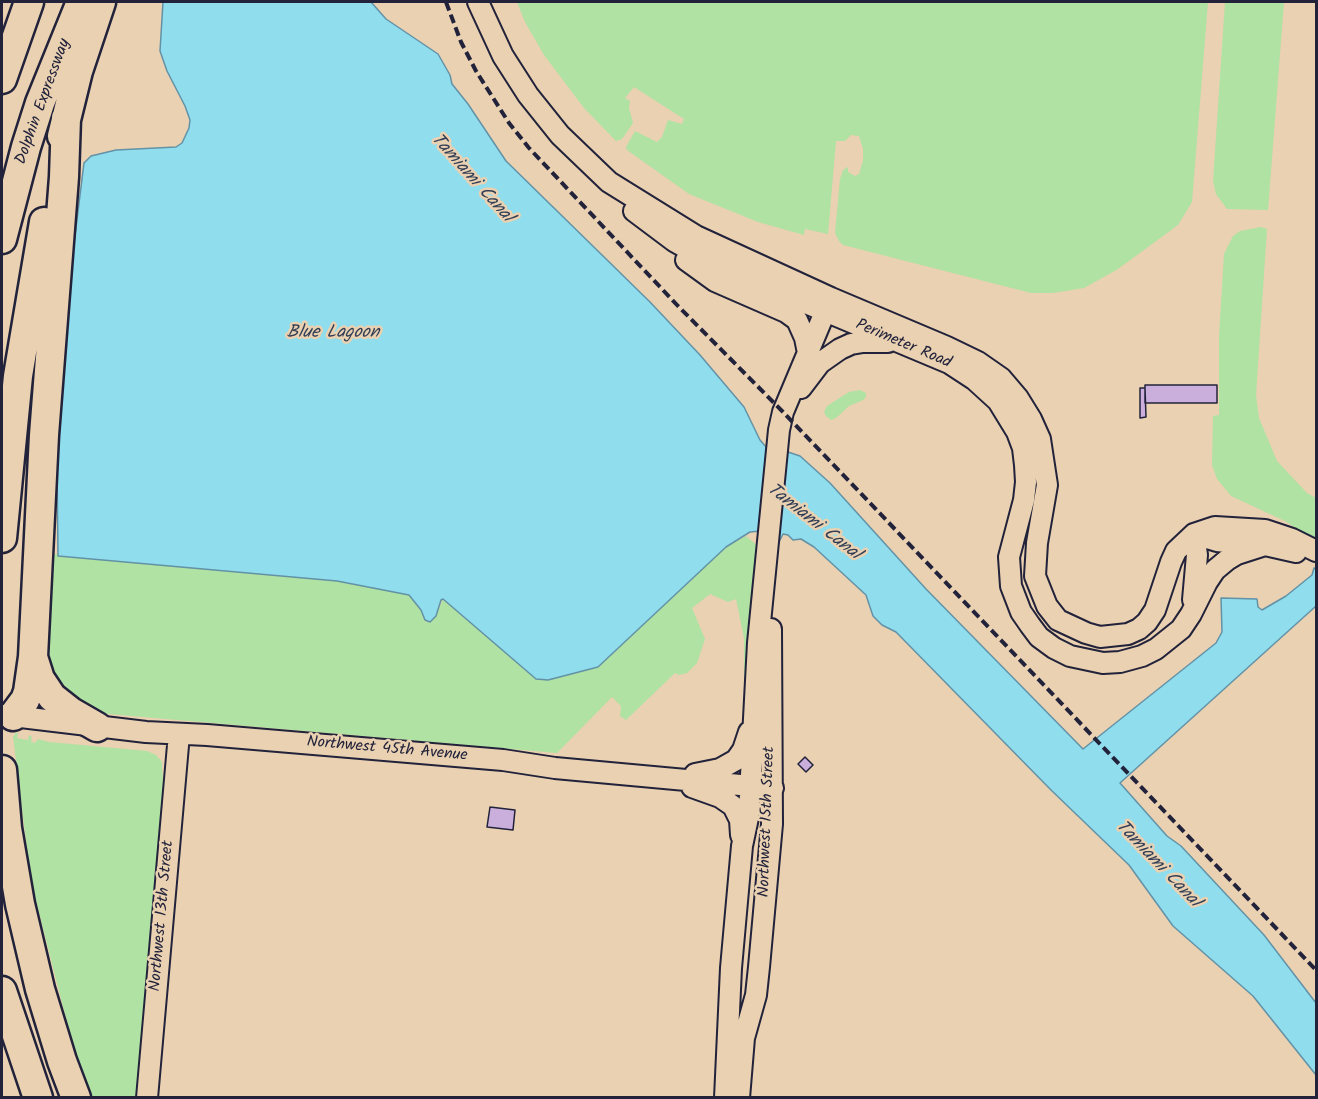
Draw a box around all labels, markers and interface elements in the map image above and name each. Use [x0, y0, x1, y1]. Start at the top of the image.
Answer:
street label: Dolphin Expressway [12, 37, 76, 167]
water label: Tamiami Canal [425, 130, 517, 228]
street label: Perimeter Road [852, 316, 954, 374]
water label: Blue Lagoon [287, 323, 379, 345]
water label: Tamiami Canal [762, 480, 864, 566]
street label: Northwest 45th Avenue [306, 733, 468, 767]
street label: Northwest 15th Street [756, 746, 780, 898]
water label: Tamiami Canal [1110, 817, 1204, 913]
street label: Northwest 13th Street [147, 840, 179, 992]

